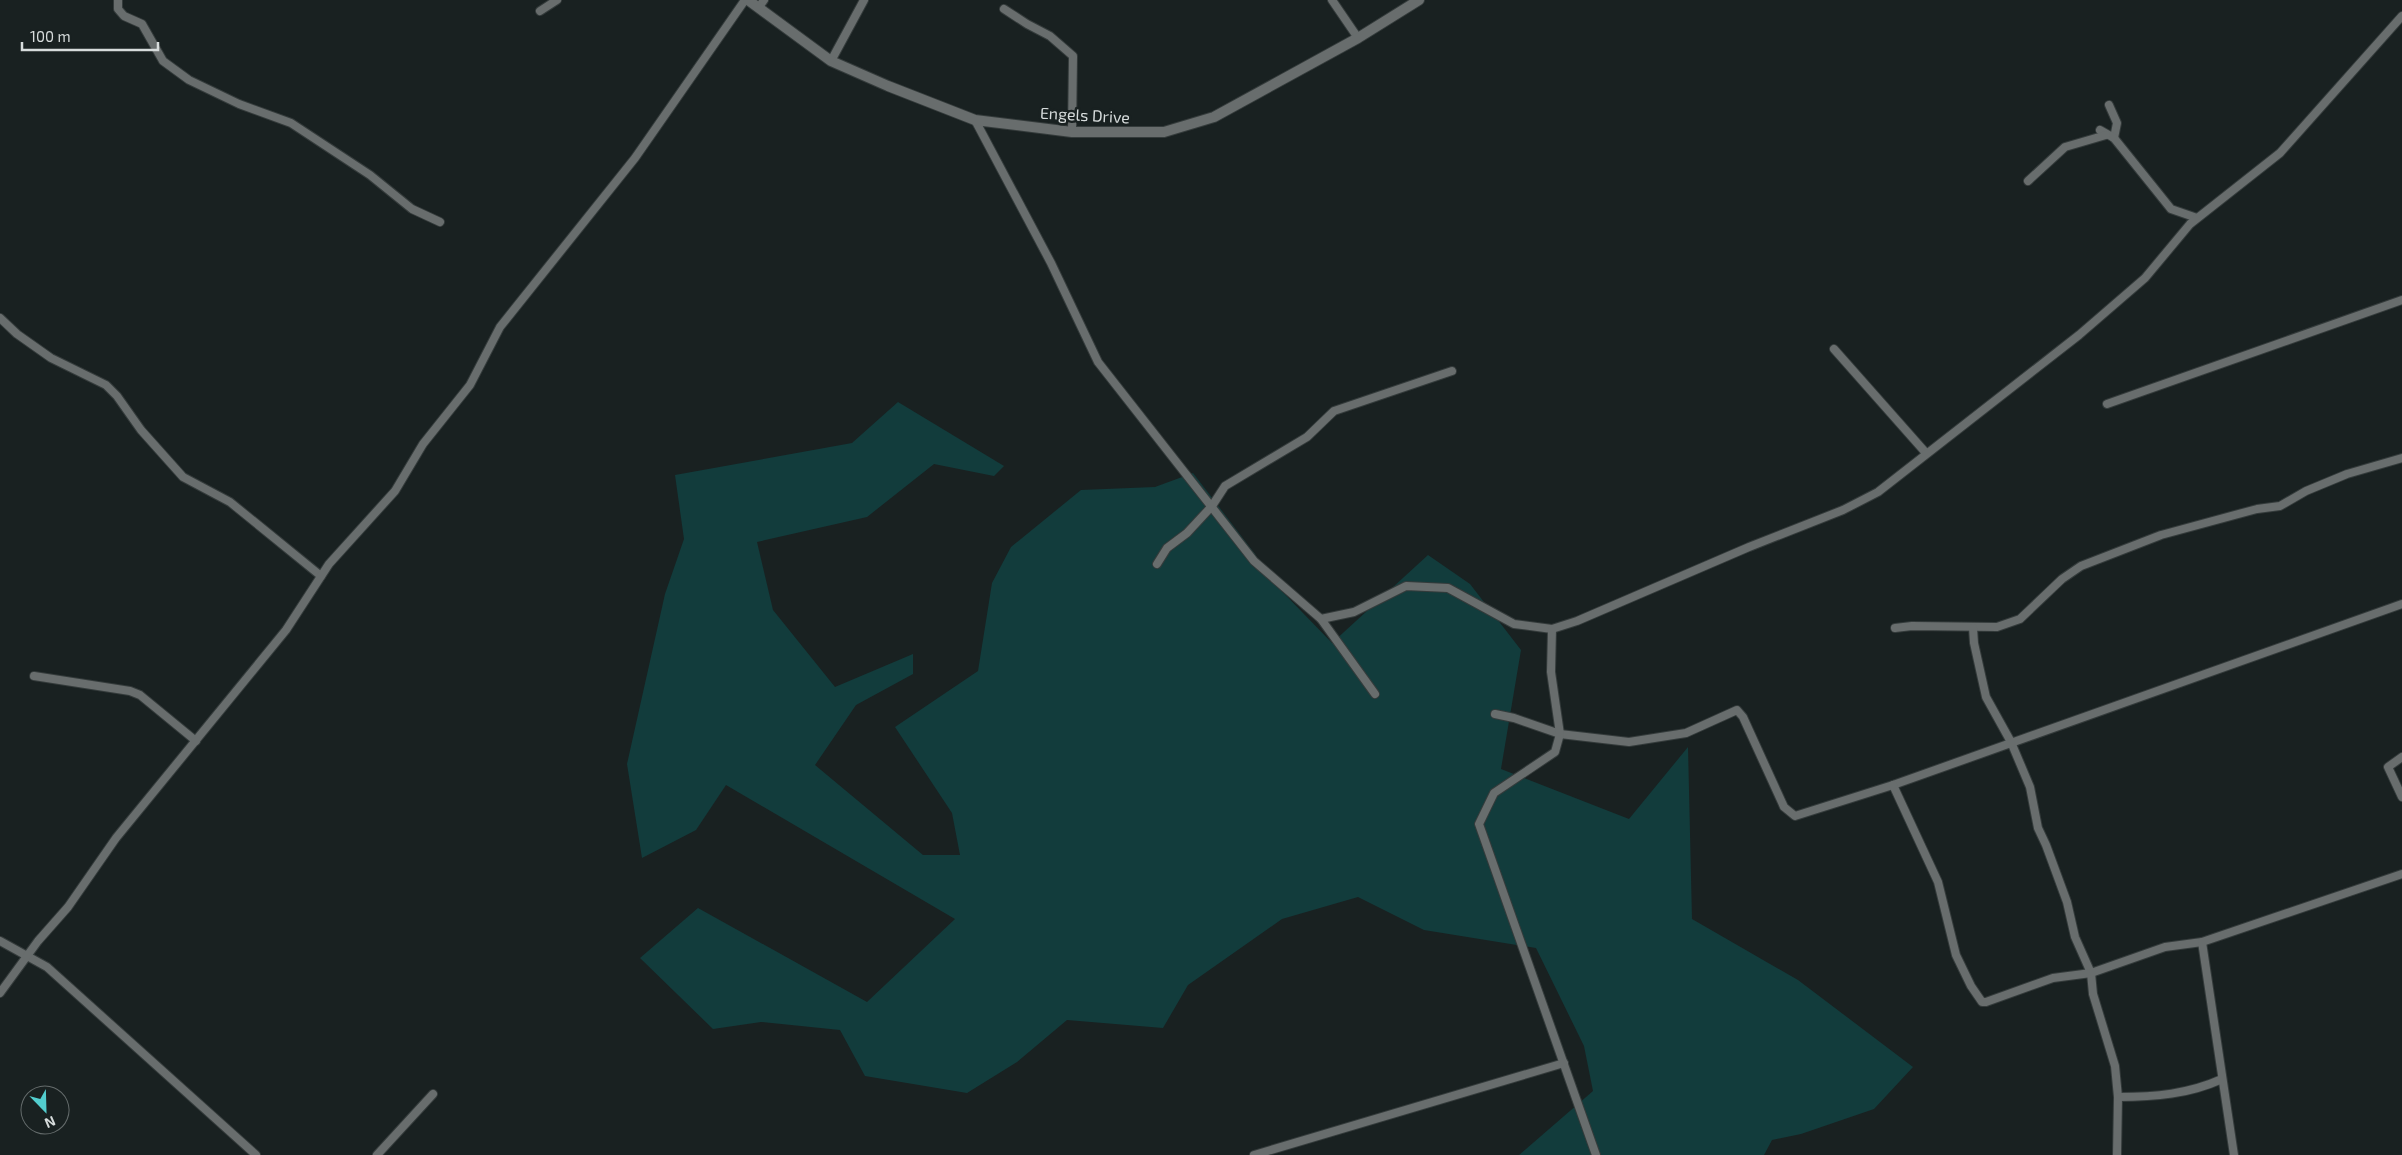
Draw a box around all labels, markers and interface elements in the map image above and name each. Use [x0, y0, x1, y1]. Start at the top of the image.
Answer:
scale bar [22, 20, 159, 52]
text: 100 m [30, 27, 71, 45]
street label: Engels Drive [1040, 103, 1131, 126]
north arrow [20, 1085, 70, 1135]
text: N [42, 1113, 58, 1132]

